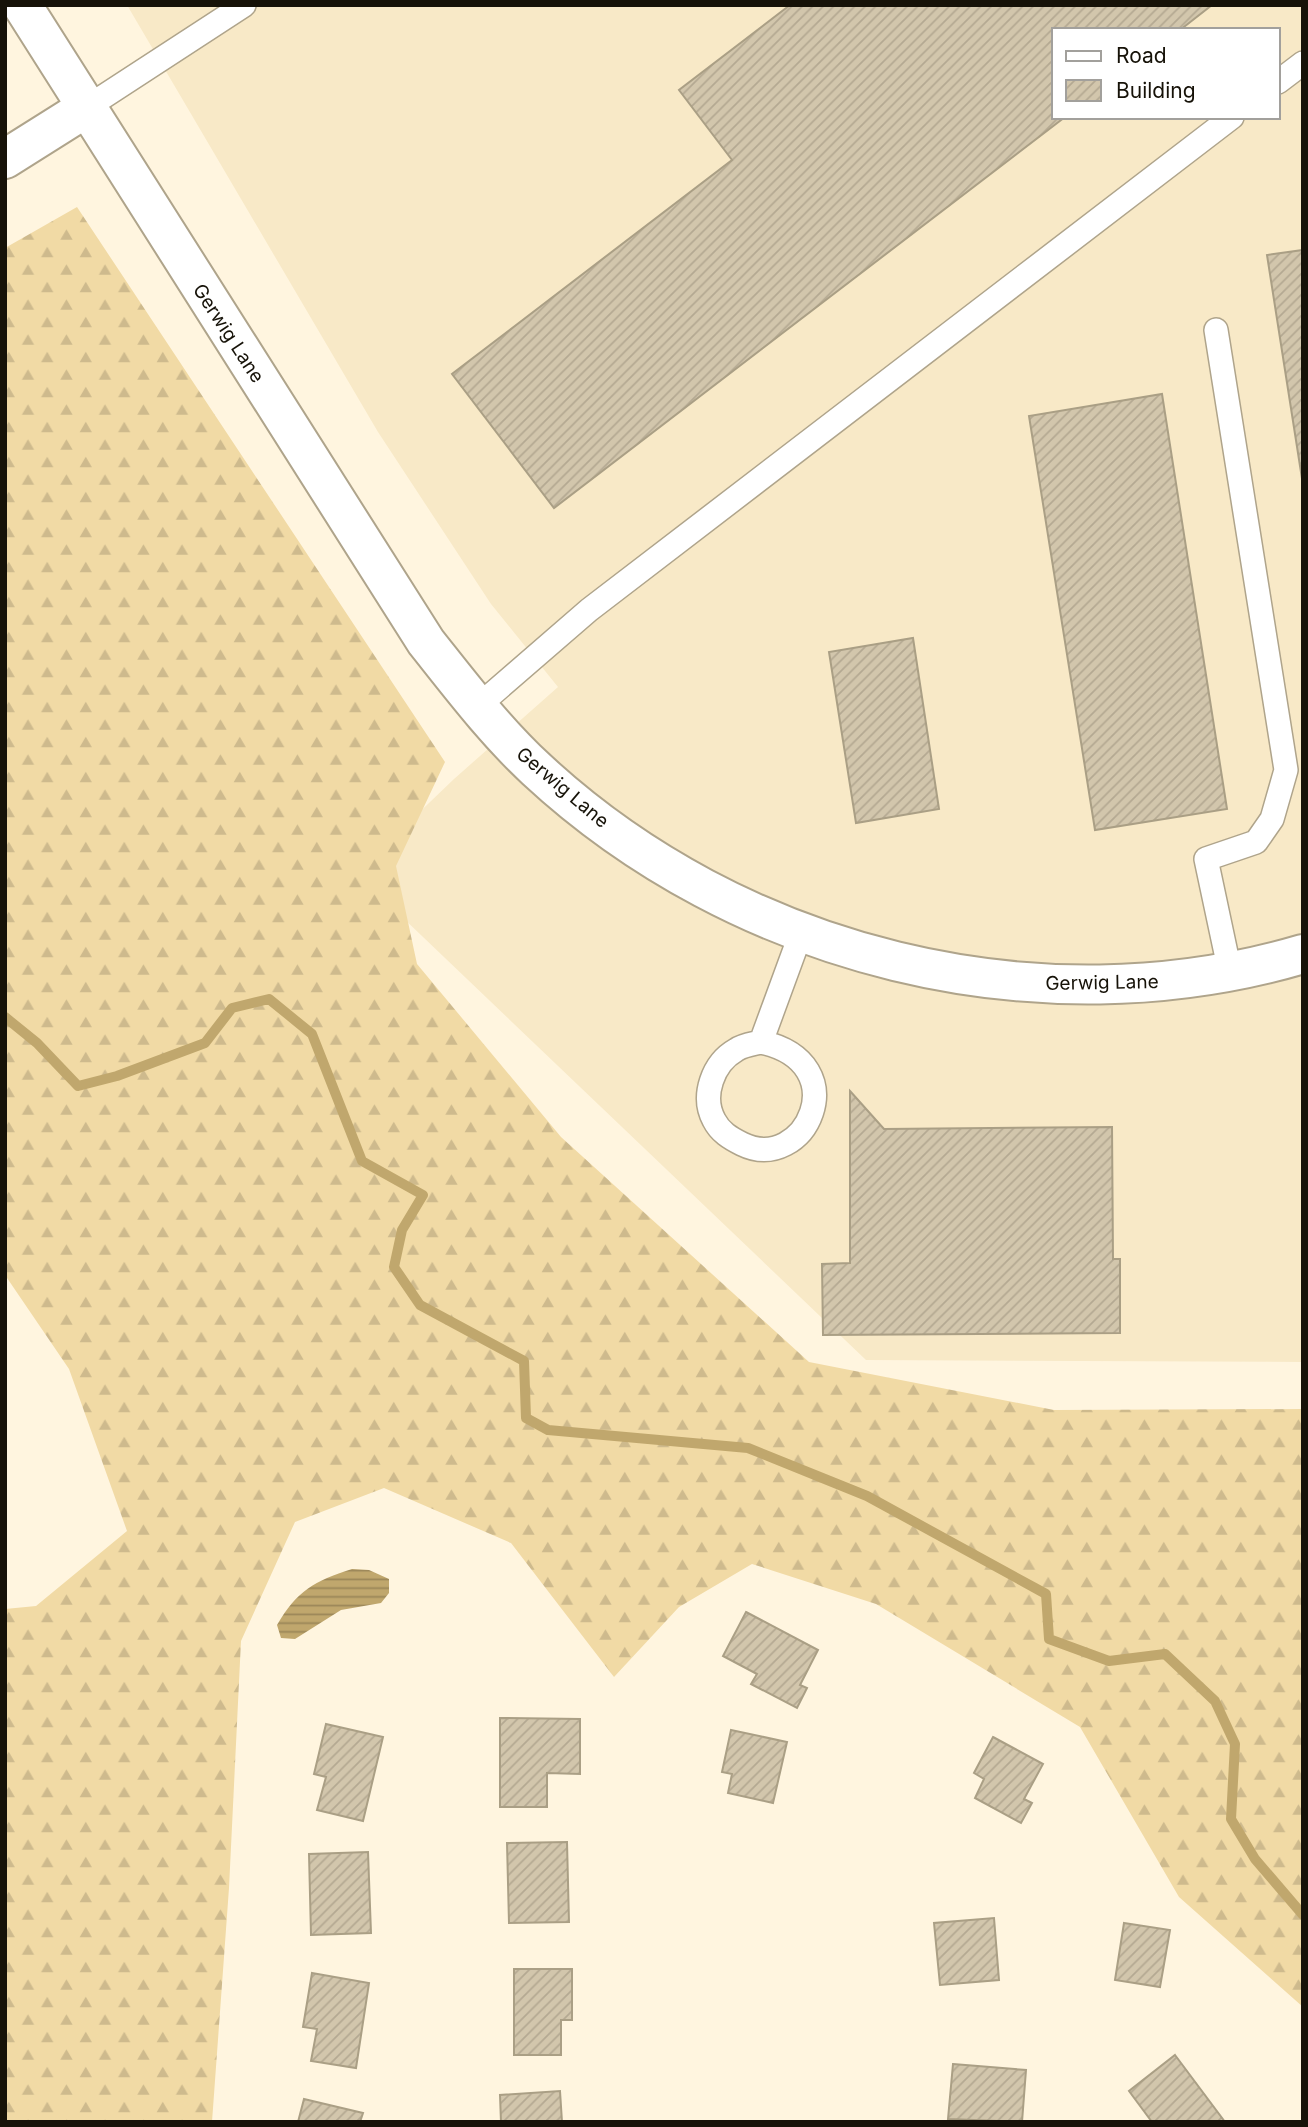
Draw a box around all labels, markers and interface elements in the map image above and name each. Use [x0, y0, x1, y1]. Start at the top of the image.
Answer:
legend [1052, 28, 1280, 119]
text: Road [1116, 43, 1167, 68]
text: Building [1116, 78, 1196, 103]
street label: Gerwig Lane [188, 279, 269, 387]
street label: Gerwig Lane [512, 742, 614, 833]
street label: Gerwig Lane [1045, 970, 1159, 995]

